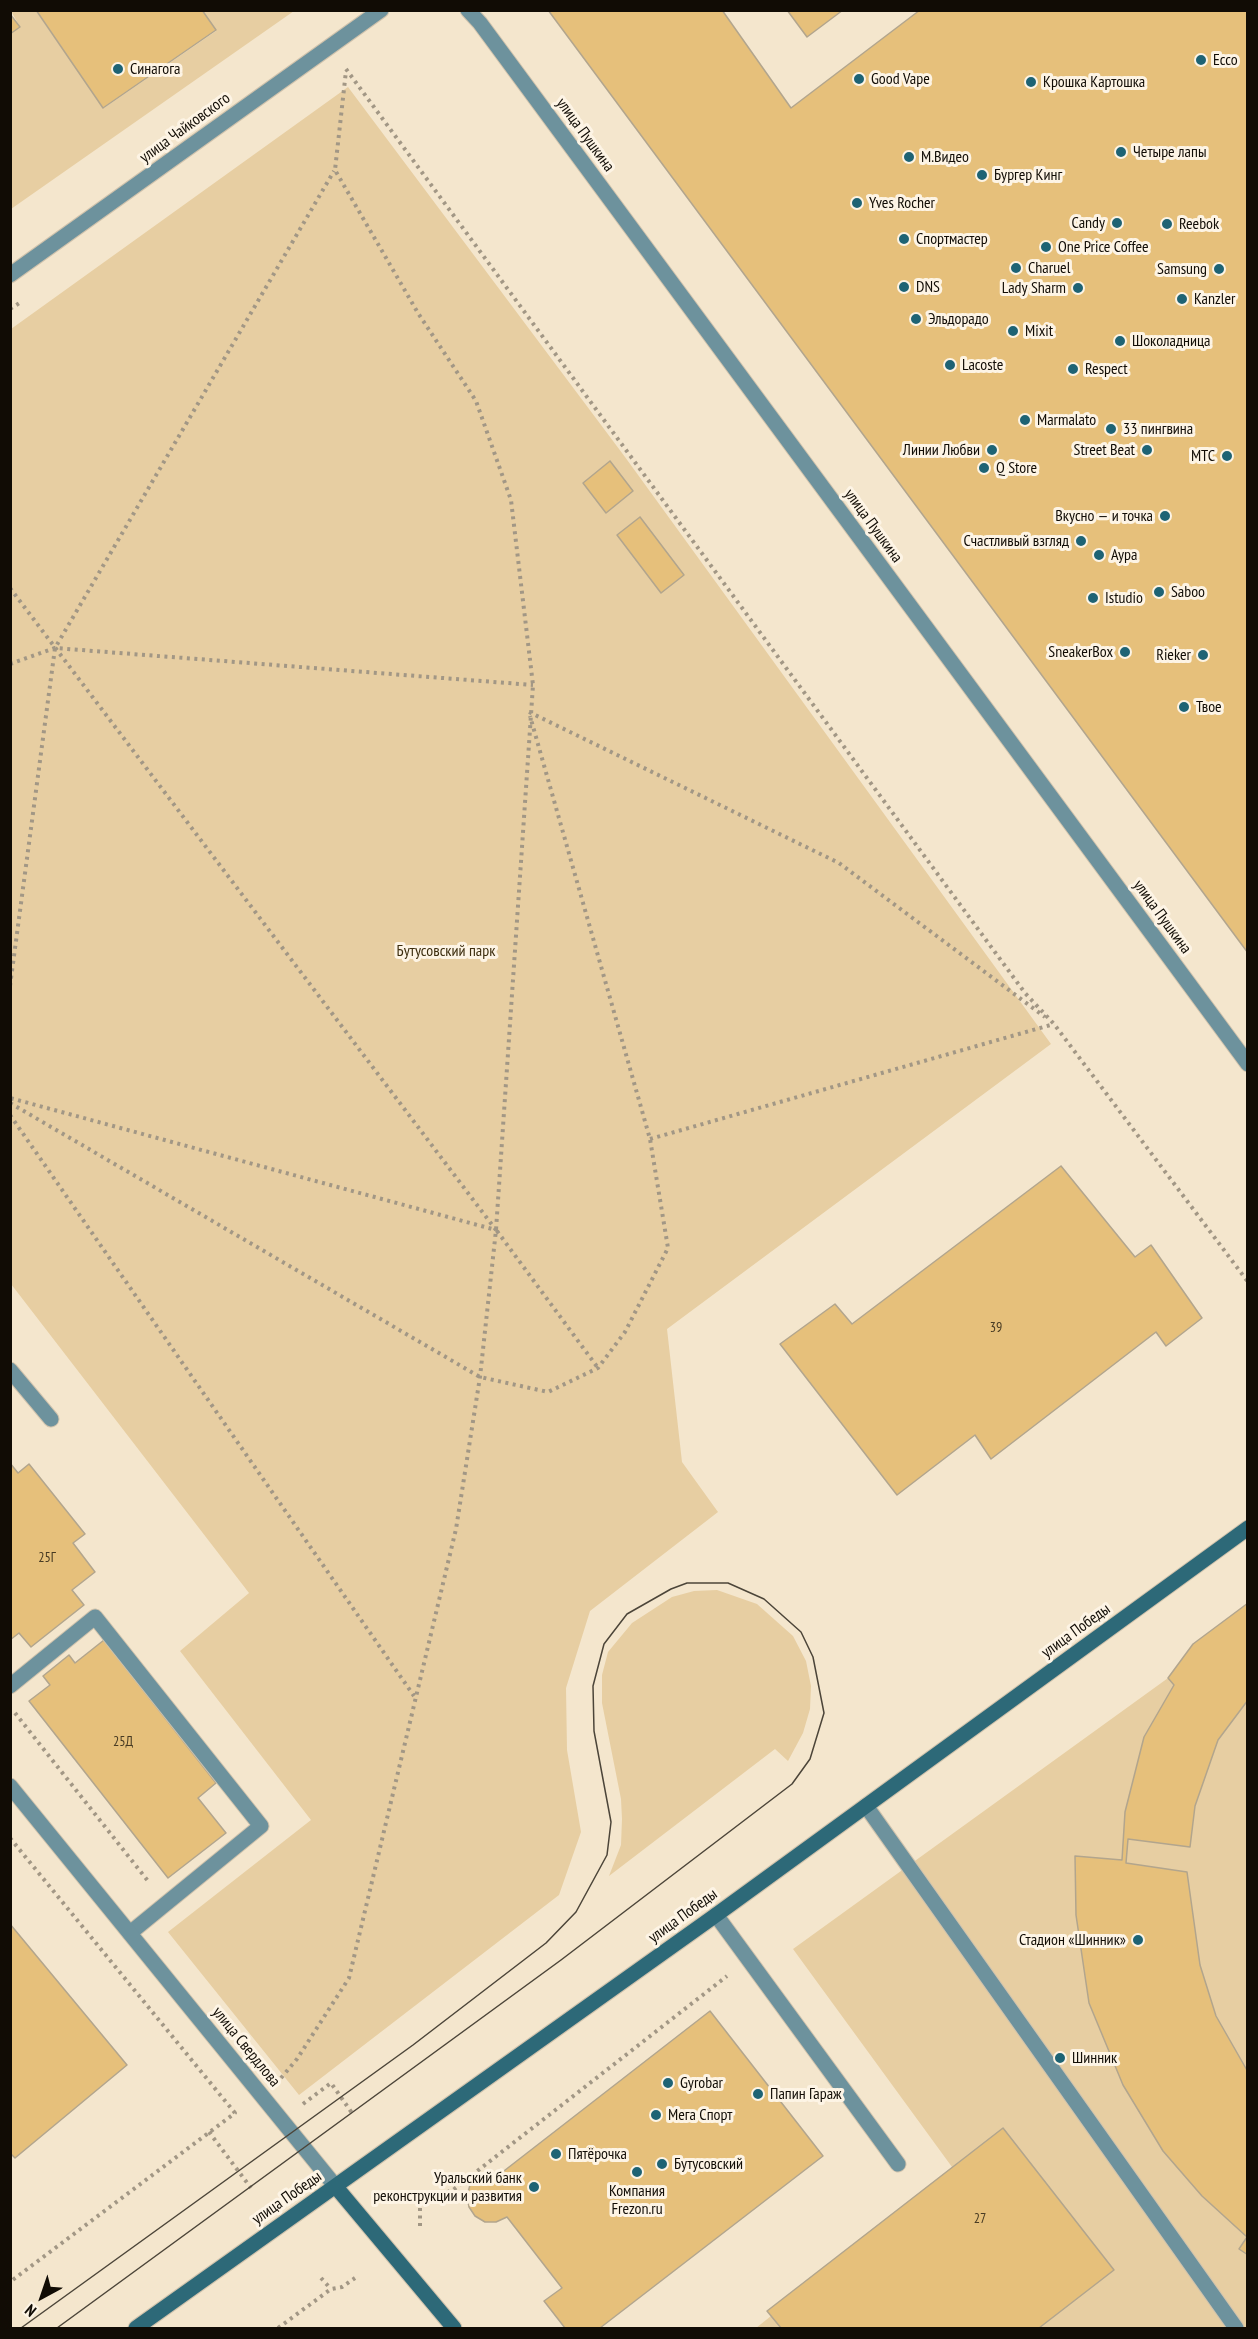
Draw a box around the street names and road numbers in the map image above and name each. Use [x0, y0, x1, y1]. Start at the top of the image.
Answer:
street label: улица Чайковского [136, 89, 234, 167]
street label: улица Пушкина [552, 94, 618, 176]
street label: улица Пушкина [840, 485, 906, 567]
street label: улица Пушкина [1129, 876, 1195, 958]
street label: улица Победы [1038, 1600, 1114, 1662]
street label: улица Победы [645, 1885, 721, 1947]
street label: улица Свердлова [208, 2003, 284, 2091]
street label: улица Победы [249, 2167, 325, 2229]

